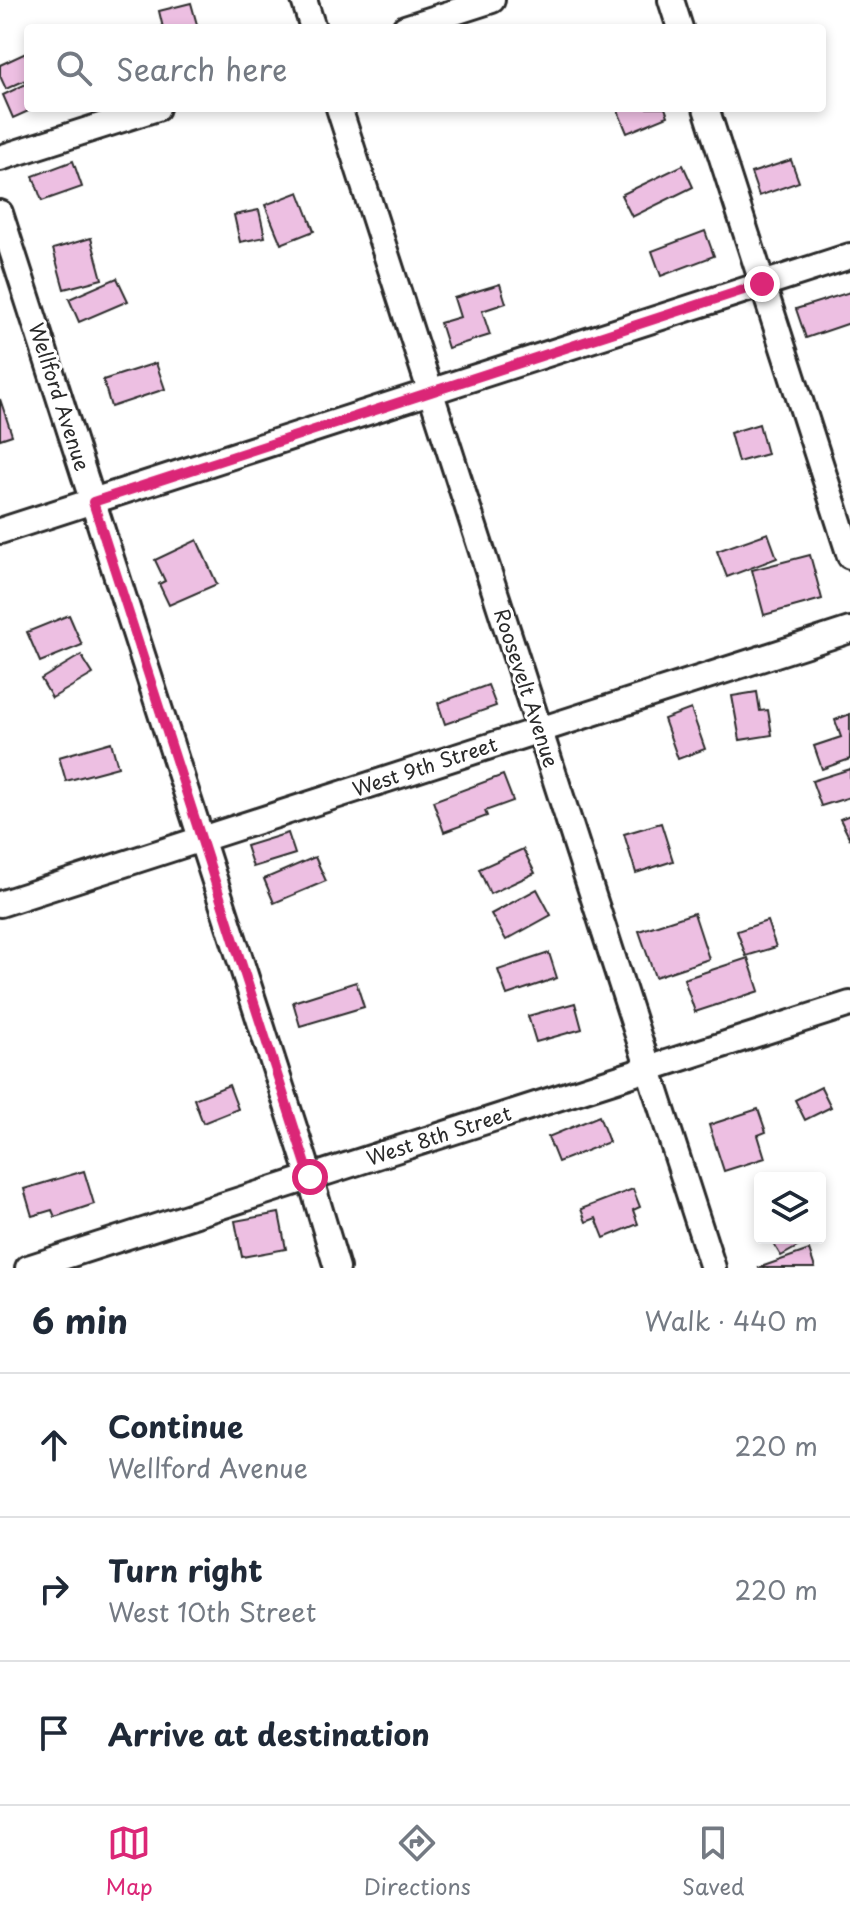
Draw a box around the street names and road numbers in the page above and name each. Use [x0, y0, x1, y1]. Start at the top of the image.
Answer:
street label: Wellford Avenue [22, 319, 98, 475]
street label: Roosevelt Avenue [487, 604, 567, 771]
street label: West 9th Street [348, 729, 501, 804]
street label: West 8th Street [362, 1098, 515, 1173]

